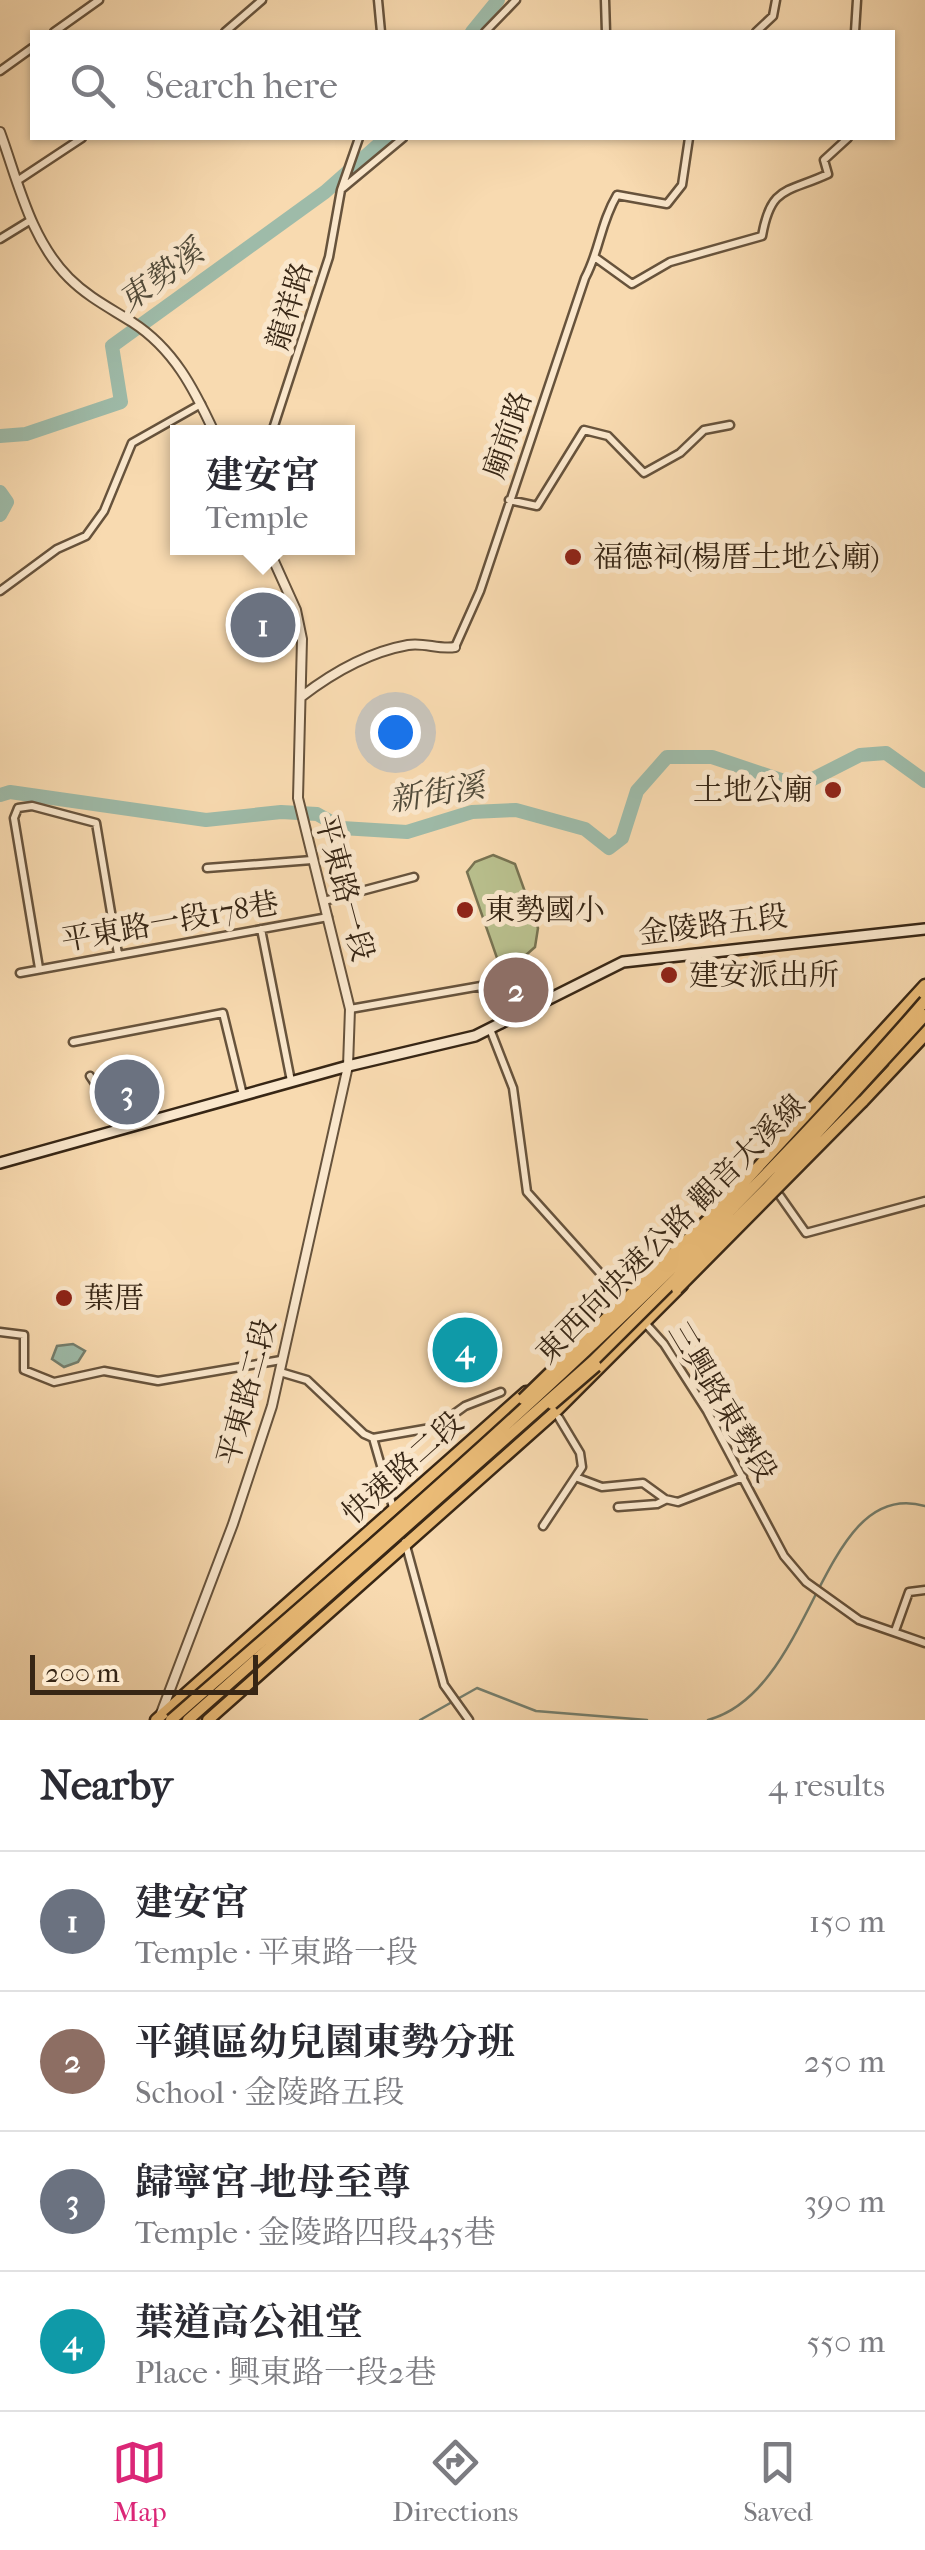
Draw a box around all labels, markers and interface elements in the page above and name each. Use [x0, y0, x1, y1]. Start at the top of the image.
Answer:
search box [30, 30, 895, 140]
icon: search [65, 58, 120, 113]
text: Search here [145, 63, 338, 108]
water label: 東勢溪 [111, 231, 213, 319]
street label: 龍祥路 [260, 258, 320, 354]
street label: 廟前路 [477, 387, 539, 483]
popup [170, 425, 355, 555]
text: 建安宮 [205, 453, 320, 498]
text: Temple [205, 499, 308, 536]
place label: 福德祠(楊厝土地公廟) [593, 540, 880, 575]
marker: 福德祠(楊厝土地公廟) [562, 546, 584, 568]
pin: 1 [230, 588, 296, 662]
your location [370, 707, 421, 758]
water label: 新街溪 [387, 767, 490, 819]
place label: 土地公廟 [693, 773, 813, 808]
marker: 土地公廟 [822, 779, 844, 801]
street label: 平東路一段 [308, 811, 380, 965]
street label: 平東路一段178巷 [59, 886, 281, 958]
place label: 東勢國小 [485, 893, 605, 928]
street label: 金陵路五段 [636, 898, 790, 952]
marker: 東勢國小 [454, 899, 476, 921]
pin: 2 [484, 952, 548, 1028]
place label: 建安派出所 [689, 958, 839, 993]
marker: 建安派出所 [658, 964, 680, 986]
pin: 3 [94, 1054, 160, 1130]
street label: 東西向快速公路 觀音大溪線 [529, 1087, 813, 1371]
place label: 葉厝 [84, 1281, 144, 1316]
marker: 葉厝 [53, 1287, 75, 1309]
pin: 4 [432, 1312, 498, 1388]
street label: 平東路二段 [211, 1315, 283, 1469]
street label: 三興路東勢段 [661, 1316, 783, 1488]
street label: 快速路二段 [336, 1405, 470, 1531]
scale bar [30, 1650, 258, 1694]
text: 200 m [45, 1656, 120, 1689]
text: Nearby [40, 1761, 172, 1810]
text: 4 results [768, 1767, 885, 1804]
text: 建安宮 [135, 1880, 249, 1925]
text: 1 [67, 1903, 78, 1940]
text: 150 m [809, 1903, 885, 1940]
text: Temple · 平東路一段 [135, 1934, 418, 1971]
text: 平鎮區幼兒園東勢分班 [135, 2020, 515, 2065]
text: 2 [64, 2043, 81, 2080]
text: 250 m [804, 2043, 885, 2080]
text: School · 金陵路五段 [135, 2074, 405, 2111]
text: 歸寧宮-地母至尊 [135, 2160, 411, 2205]
text: 3 [66, 2183, 79, 2220]
text: 390 m [804, 2183, 885, 2220]
text: Temple · 金陵路四段435巷 [135, 2214, 496, 2251]
text: 葉道高公祖堂 [135, 2300, 363, 2345]
text: 4 [63, 2323, 82, 2360]
text: 550 m [806, 2323, 885, 2360]
text: Place · 興東路一段2巷 [135, 2354, 437, 2391]
tab: Map [112, 2435, 167, 2528]
tab: Directions [392, 2435, 518, 2528]
tab: Saved [743, 2435, 813, 2528]

